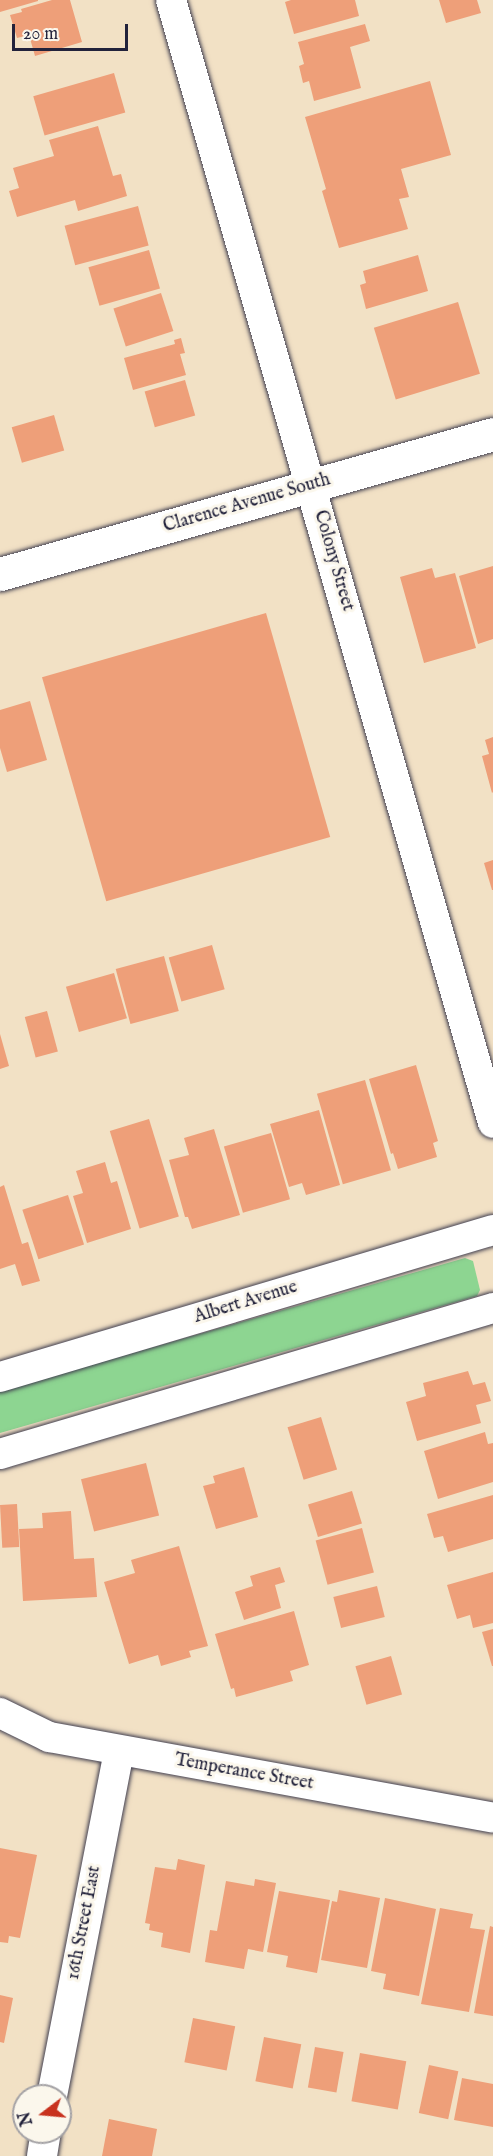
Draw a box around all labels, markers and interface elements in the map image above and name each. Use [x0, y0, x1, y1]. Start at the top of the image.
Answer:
scale bar [15, 12, 130, 50]
text: 20 m [23, 23, 58, 46]
street label: Clarence Avenue South [161, 470, 333, 538]
street label: Colony Street [308, 508, 358, 614]
street label: Albert Avenue [192, 1277, 300, 1329]
street label: Temperance Street [173, 1750, 315, 1796]
street label: 16th Street East [63, 1864, 107, 1982]
north arrow [12, 2084, 72, 2144]
text: N [15, 2109, 38, 2128]

